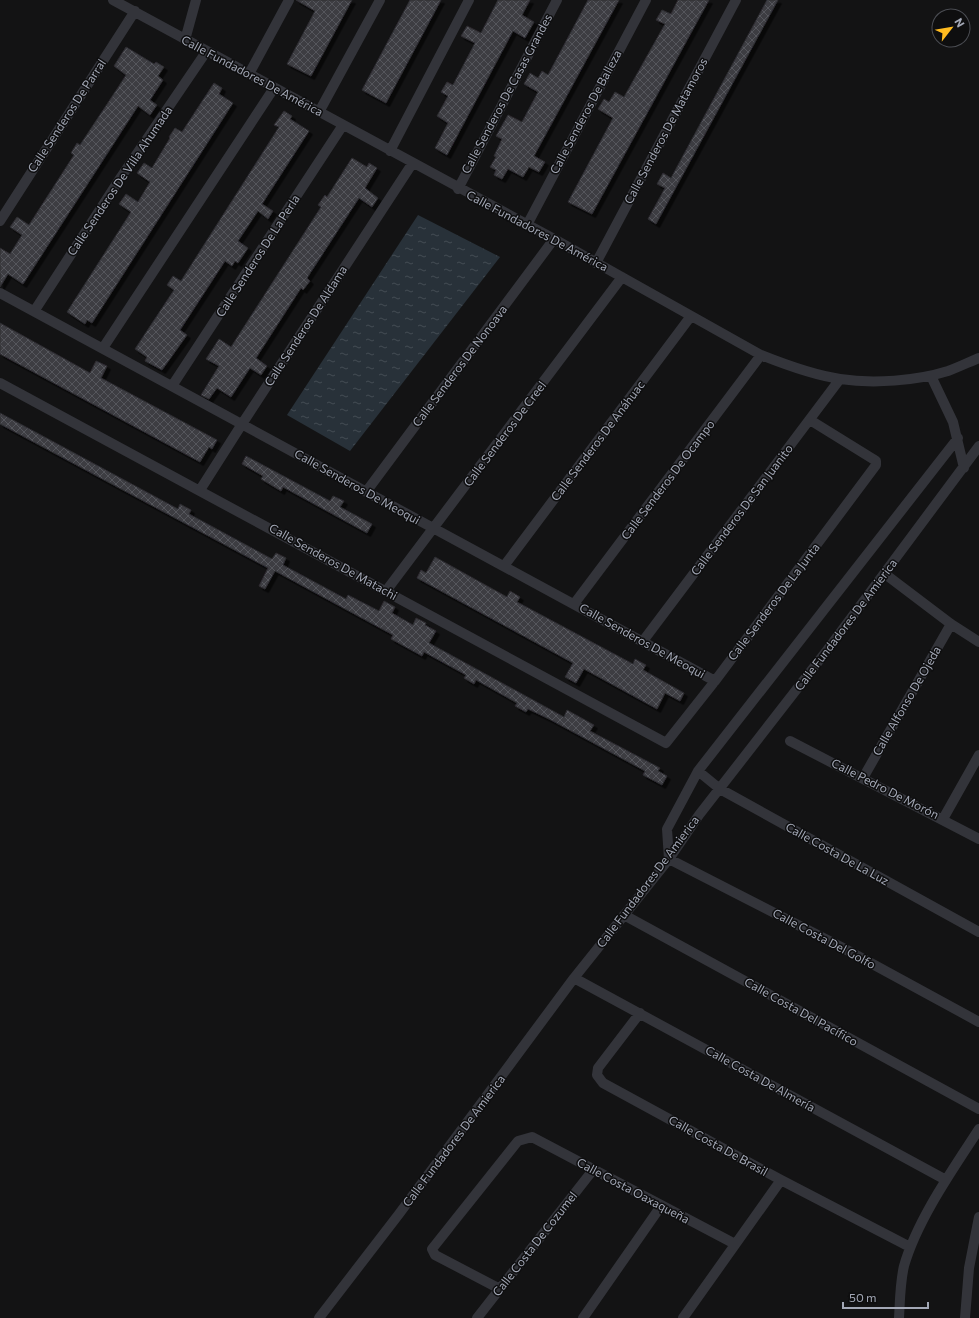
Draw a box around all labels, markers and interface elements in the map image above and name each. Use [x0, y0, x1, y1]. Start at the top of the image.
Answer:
north arrow [931, 8, 971, 48]
street label: Calle Senderos De Casas Grandes [458, 11, 554, 176]
text: N [952, 16, 968, 29]
street label: Calle Fundadores De América [179, 32, 326, 118]
street label: Calle Senderos De Balleza [546, 47, 624, 176]
street label: Calle Senderos De Matamoros [621, 55, 710, 206]
street label: Calle Senderos De Parral [24, 56, 108, 175]
street label: Calle Senderos De Villa Ahumada [64, 103, 175, 258]
street label: Calle Fundadores De América [464, 187, 611, 273]
street label: Calle Senderos De La Perla [212, 192, 302, 319]
street label: Calle Senderos De Aldama [261, 263, 349, 388]
street label: Calle Senderos De Nonoava [409, 302, 509, 429]
street label: Calle Senderos De Creel [460, 378, 548, 489]
street label: Calle Senderos De Anáhuac [547, 378, 647, 503]
street label: Calle Senderos De Ocampo [618, 417, 717, 542]
street label: Calle Senderos De San Juanito [687, 441, 796, 578]
street label: Calle Senderos De Meoqui [292, 446, 423, 527]
street label: Calle Senderos De Matachi [267, 520, 400, 602]
street label: Calle Senderos De La Junta [724, 540, 823, 663]
street label: Calle Fundadores De Amierica [791, 556, 899, 693]
street label: Calle Senderos De Meoqui [577, 600, 708, 681]
street label: Calle Alfonso De Ojeda [869, 643, 943, 758]
street label: Calle Pedro De Morón [829, 755, 941, 821]
street label: Calle Fundadores De Amierica [593, 813, 701, 950]
street label: Calle Costa De La Luz [783, 819, 892, 887]
street label: Calle Costa Del Golfo [771, 905, 878, 971]
street label: Calle Costa Del Pacífico [742, 974, 861, 1048]
street label: Calle Costa De Almería [703, 1042, 818, 1114]
street label: Calle Fundadores De Amierica [399, 1072, 507, 1209]
street label: Calle Costa De Brasil [666, 1112, 770, 1178]
street label: Calle Costa Oaxaqueña [575, 1155, 692, 1226]
street label: Calle Costa De Cozumel [489, 1188, 579, 1298]
scale bar [843, 1284, 928, 1310]
text: 50 m [849, 1290, 877, 1304]

